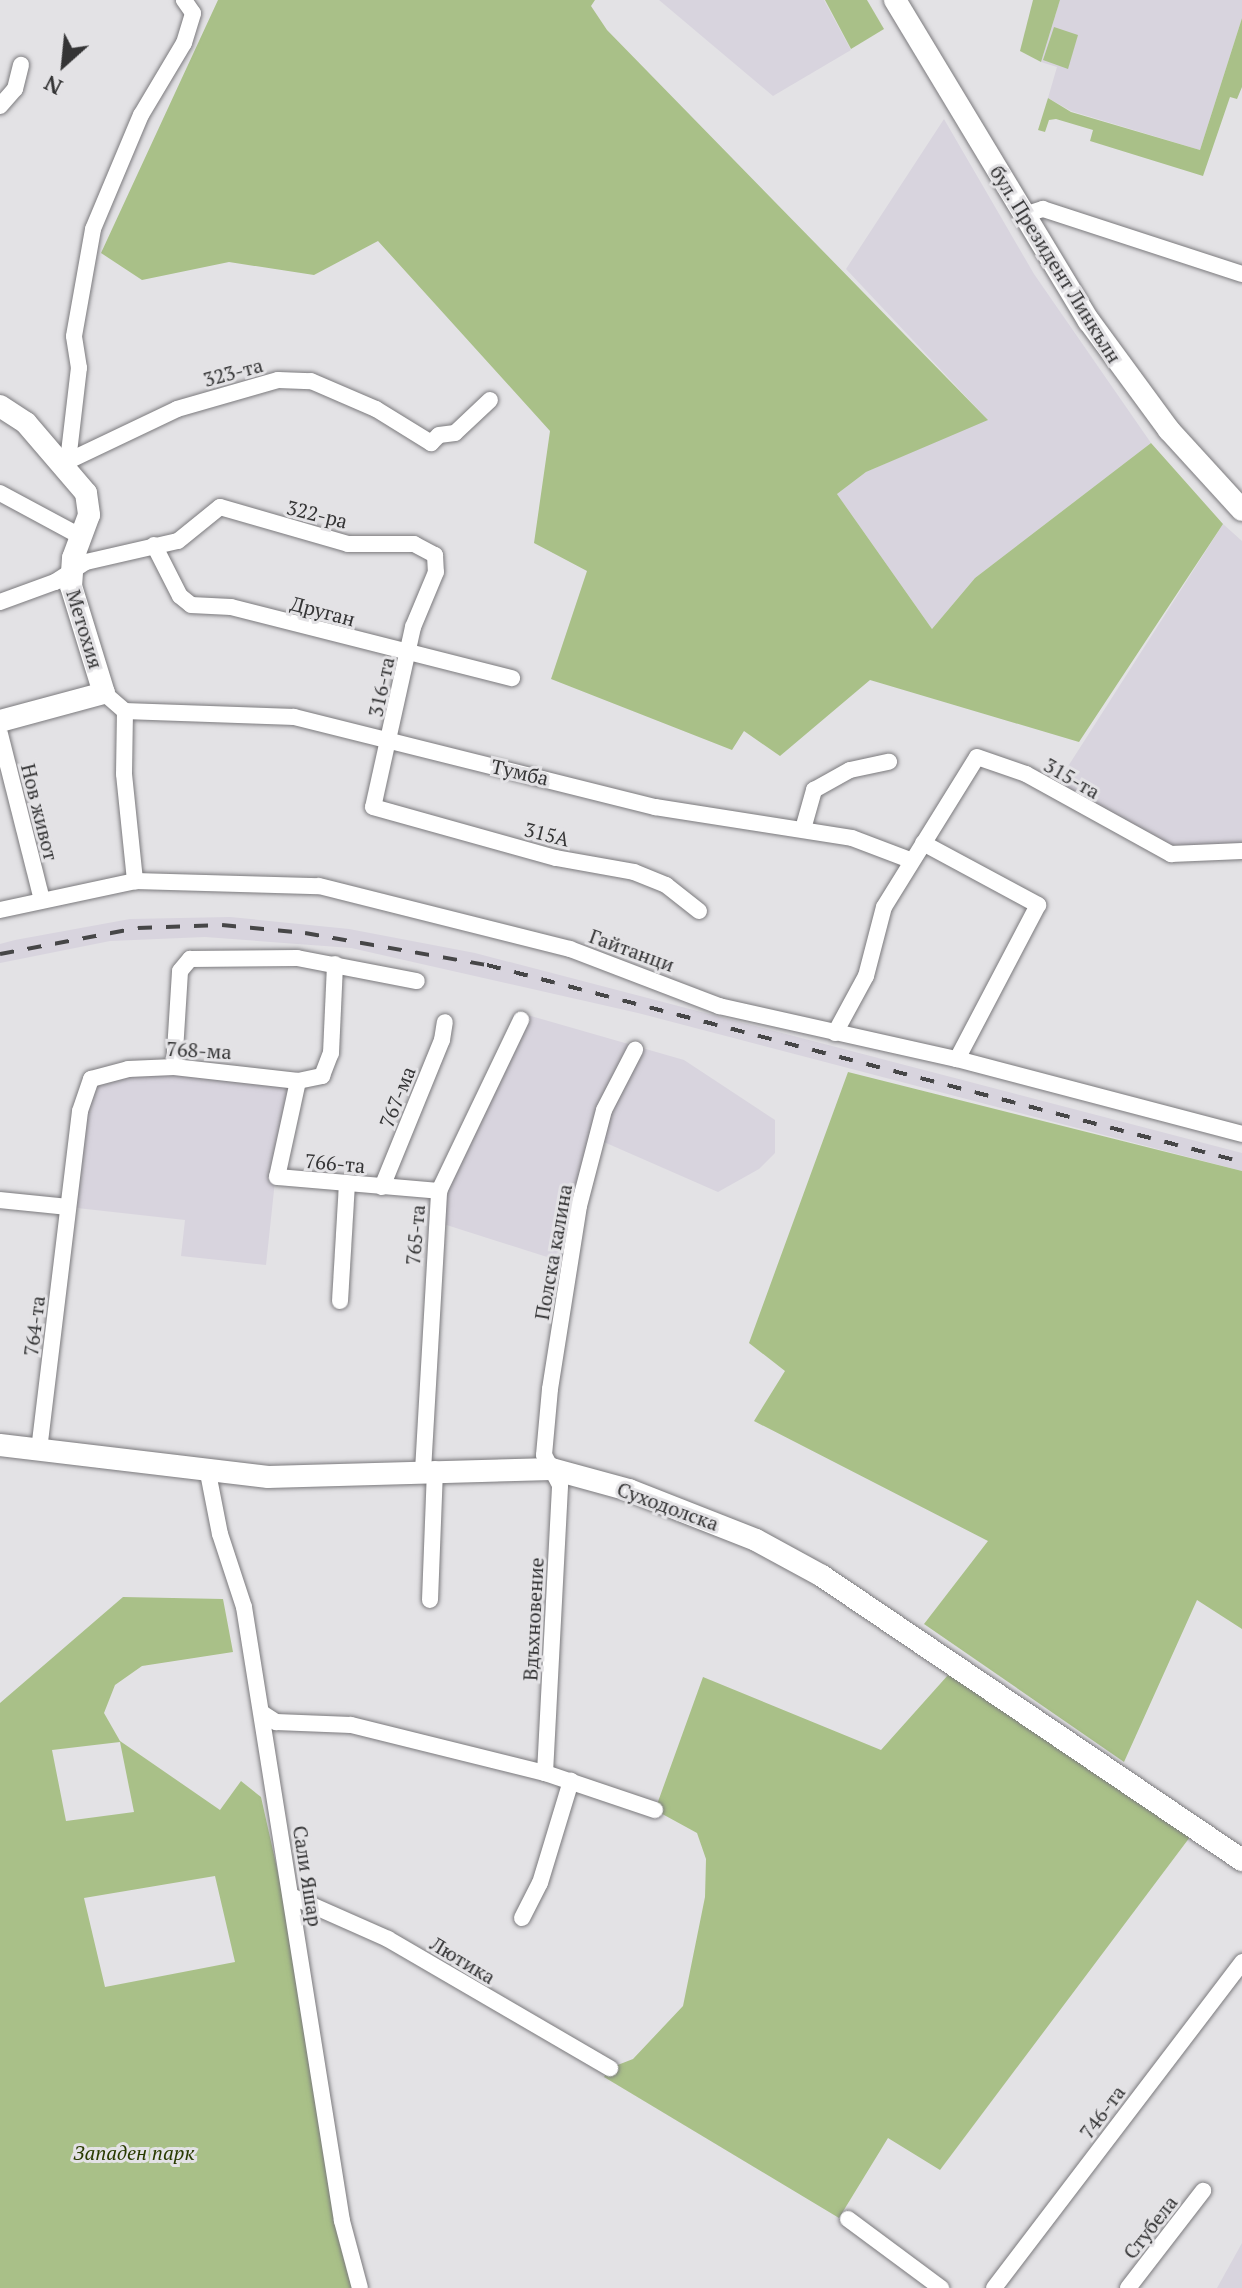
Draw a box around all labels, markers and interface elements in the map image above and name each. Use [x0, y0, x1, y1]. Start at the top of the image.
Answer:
north arrow [24, 24, 104, 104]
text: N [39, 69, 67, 103]
street label: бул. Президент Линкълн [985, 160, 1127, 368]
street label: 323-та [201, 353, 265, 391]
street label: 322-ра [284, 495, 350, 533]
street label: Метохия [62, 587, 108, 671]
street label: Друган [288, 591, 358, 631]
street label: 316-та [363, 655, 399, 719]
street label: 315-та [1040, 752, 1104, 804]
street label: Тумба [489, 754, 551, 790]
street label: Нов живот [16, 761, 64, 863]
street label: 315А [522, 817, 572, 851]
street label: Гайтанци [586, 924, 678, 976]
street label: 768-ма [166, 1036, 232, 1064]
street label: 767-ма [374, 1063, 420, 1131]
street label: 766-та [304, 1148, 366, 1178]
street label: Полска калина [529, 1182, 577, 1322]
street label: 765-та [400, 1204, 430, 1266]
street label: 764-та [18, 1295, 50, 1357]
street label: Суходолска [614, 1477, 722, 1535]
street label: Вдъхновение [518, 1557, 548, 1681]
street label: Сали Яшар [288, 1824, 328, 1928]
street label: Лютика [426, 1931, 500, 1989]
street label: 746-та [1074, 2081, 1130, 2143]
park label: Западен парк [73, 2140, 195, 2164]
street label: Стубела [1118, 2191, 1182, 2263]

